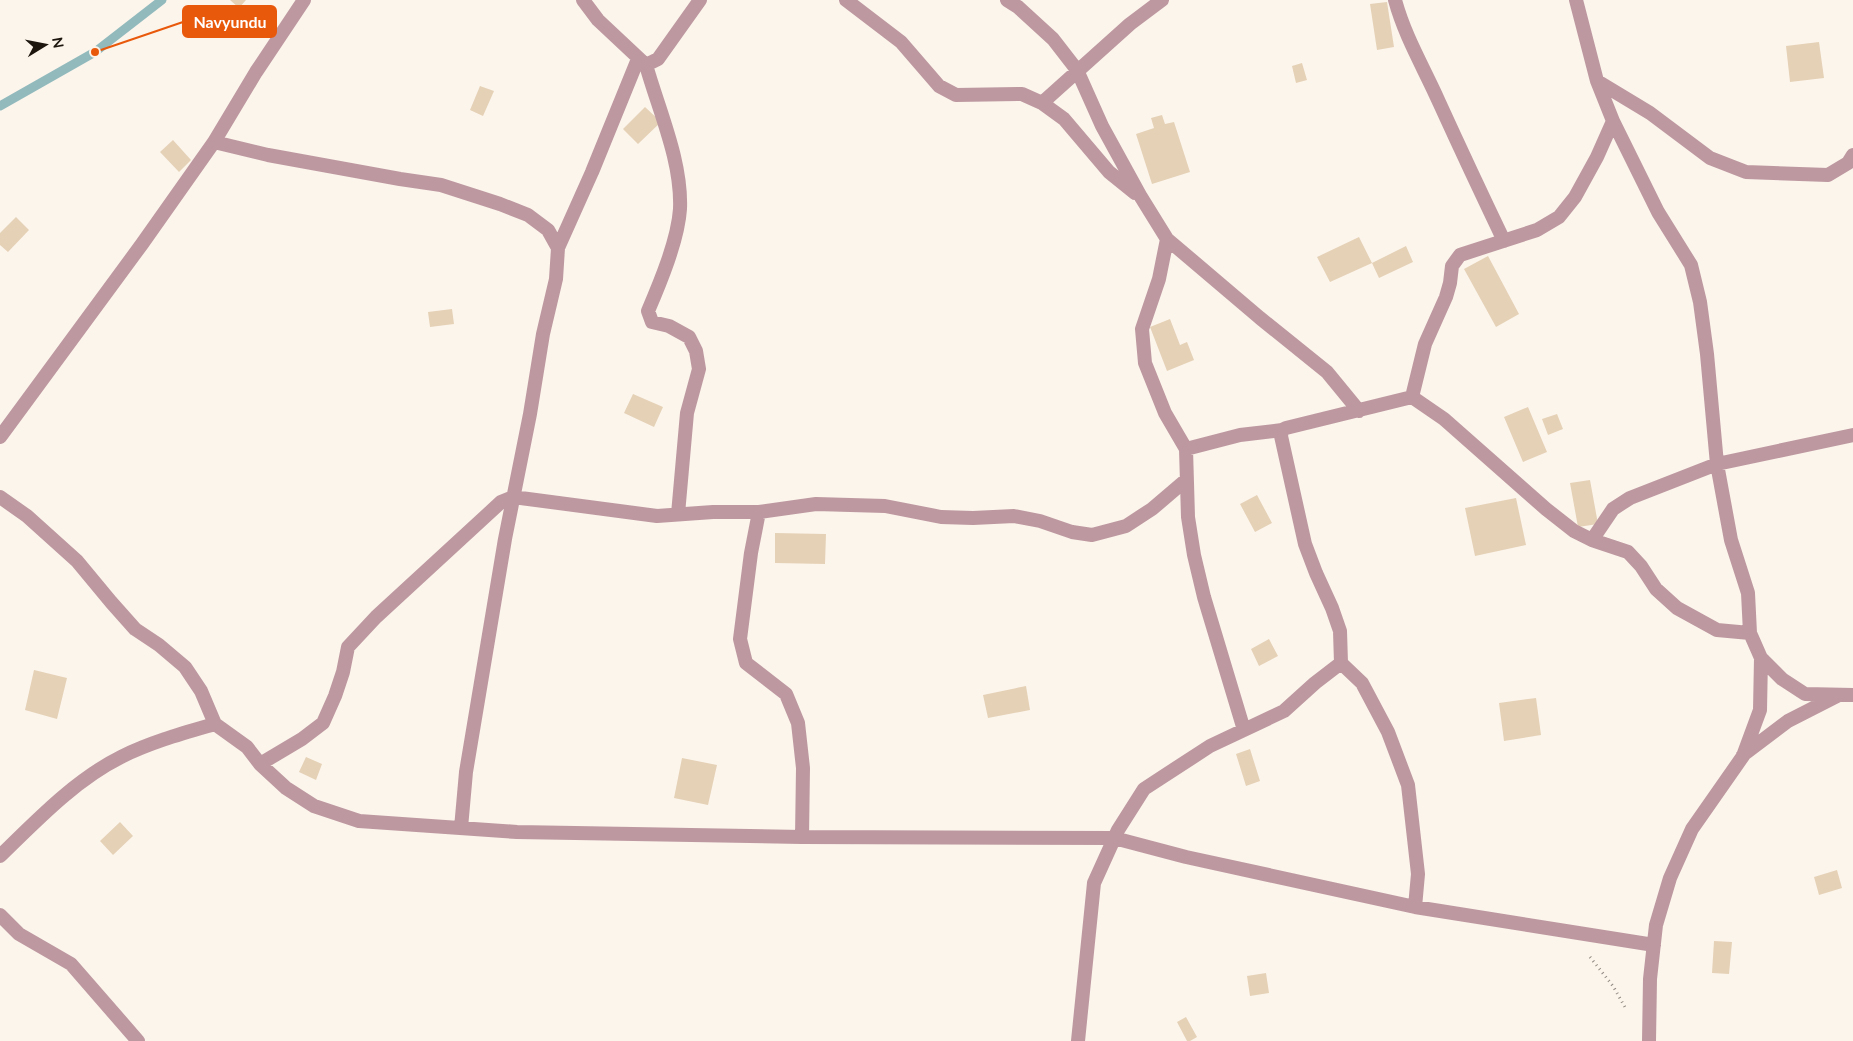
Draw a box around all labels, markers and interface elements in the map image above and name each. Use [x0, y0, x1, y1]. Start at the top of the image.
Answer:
callout: Navyundu [183, 6, 276, 37]
text: Navyundu [193, 12, 267, 31]
north arrow [20, 20, 70, 70]
text: N [49, 36, 68, 49]

